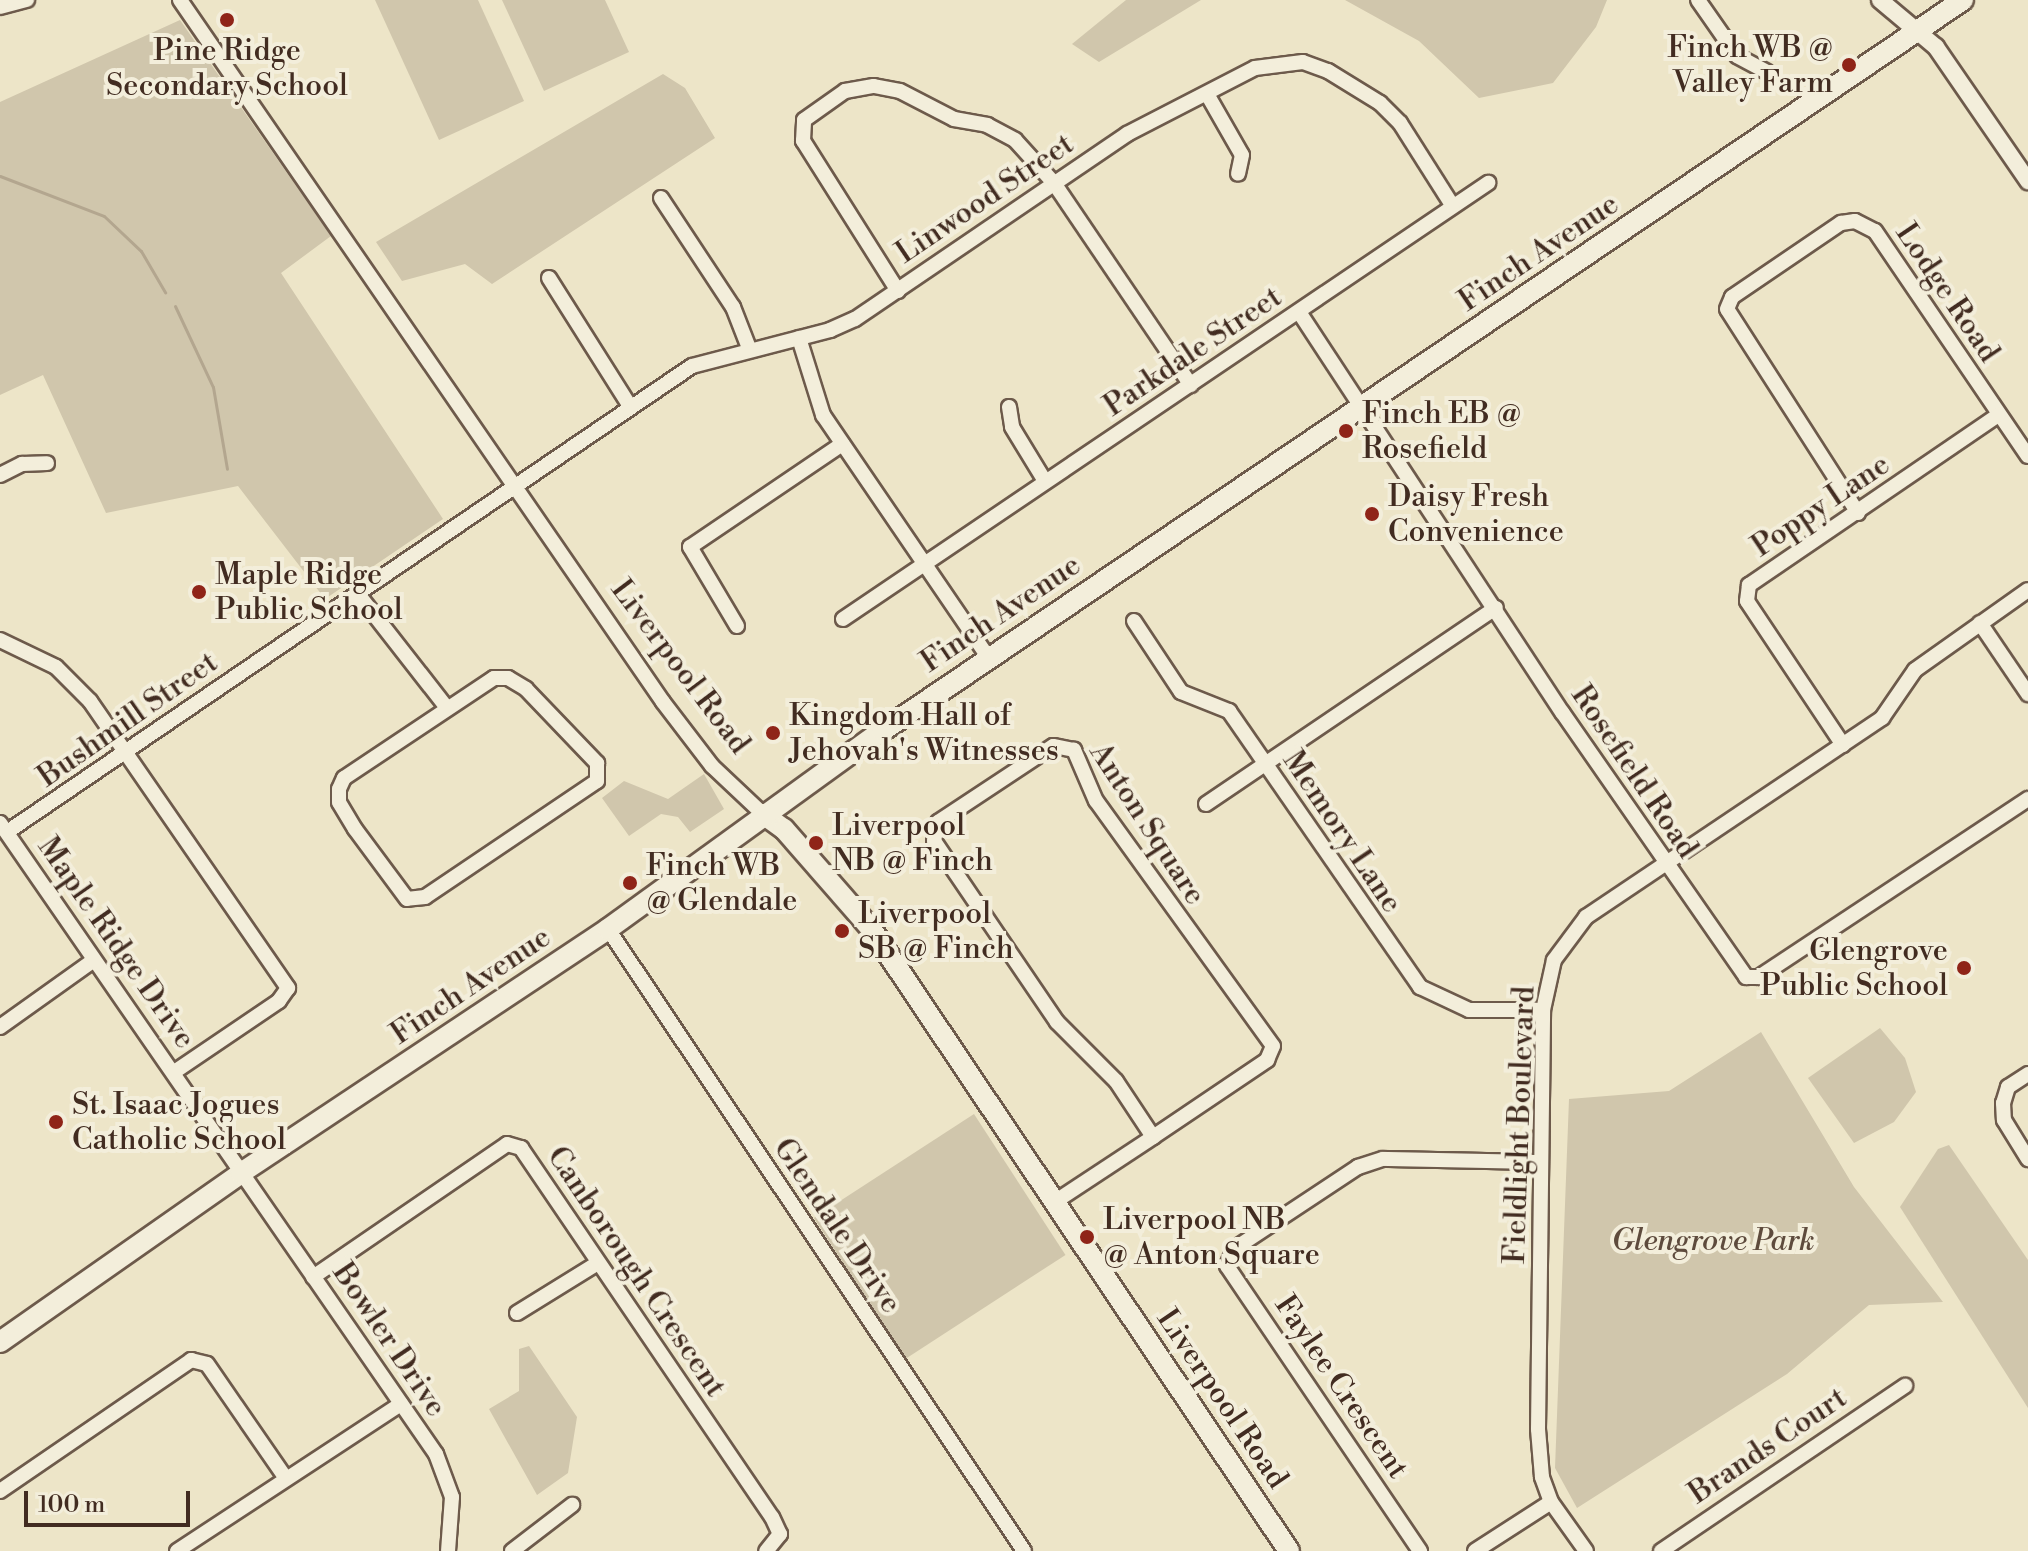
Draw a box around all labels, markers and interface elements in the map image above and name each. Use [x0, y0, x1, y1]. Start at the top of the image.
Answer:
marker: Pine Ridge Secondary School [218, 11, 236, 29]
place label: Finch WB @ Valley Farm [1667, 30, 1833, 100]
place label: Pine Ridge Secondary School [106, 33, 348, 104]
marker: Finch WB @ Valley Farm [1840, 56, 1858, 74]
street label: Linwood Street [889, 126, 1081, 272]
street label: Finch Avenue [1452, 186, 1626, 320]
street label: Lodge Road [1887, 217, 2007, 369]
street label: Parkdale Street [1097, 279, 1289, 425]
place label: Finch EB @ Rosefield [1362, 396, 1521, 466]
marker: Finch EB @ Rosefield [1337, 422, 1355, 440]
street label: Poppy Lane [1745, 447, 1897, 565]
place label: Daisy Fresh Convenience [1388, 479, 1564, 550]
marker: Daisy Fresh Convenience [1363, 505, 1381, 523]
street label: Finch Avenue [914, 547, 1088, 681]
place label: Maple Ridge Public School [215, 557, 403, 628]
street label: Liverpool Road [603, 573, 757, 761]
marker: Maple Ridge Public School [190, 583, 208, 601]
street label: Bushmill Street [31, 645, 225, 795]
street label: Rosefield Road [1563, 679, 1705, 865]
place label: Kingdom Hall of Jehovah's Witnesses [789, 698, 1059, 768]
marker: Kingdom Hall of Jehovah's Witnesses [764, 724, 782, 742]
street label: Anton Square [1081, 736, 1213, 912]
street label: Memory Lane [1275, 744, 1409, 920]
place label: Liverpool NB @ Finch [832, 808, 993, 878]
street label: Maple Ridge Drive [30, 830, 202, 1056]
marker: Liverpool NB @ Finch [807, 834, 825, 852]
place label: Finch WB @ Glendale [646, 848, 797, 918]
marker: Finch WB @ Glendale [621, 874, 639, 892]
place label: Liverpool SB @ Finch [858, 896, 1014, 966]
street label: Finch Avenue [384, 919, 558, 1053]
marker: Liverpool SB @ Finch [833, 922, 851, 940]
place label: Glengrove Public School [1760, 933, 1948, 1004]
marker: Glengrove Public School [1955, 959, 1973, 977]
street label: Fieldlight Boulevard [1497, 985, 1543, 1265]
place label: St. Isaac Jogues Catholic School [72, 1087, 286, 1158]
marker: St. Isaac Jogues Catholic School [47, 1113, 65, 1131]
street label: Glendale Drive [765, 1132, 909, 1320]
street label: Canborough Crescent [539, 1140, 733, 1404]
place label: Liverpool NB @ Anton Square [1103, 1202, 1320, 1272]
park label: Glengrove Park [1611, 1223, 1815, 1259]
marker: Liverpool NB @ Anton Square [1078, 1228, 1096, 1246]
street label: Bowler Drive [324, 1256, 454, 1424]
street label: Faylee Crescent [1266, 1289, 1416, 1485]
street label: Liverpool Road [1149, 1302, 1295, 1496]
street label: Brands Court [1682, 1380, 1854, 1512]
scale bar [28, 1475, 194, 1525]
text: 100 m [38, 1490, 105, 1520]

